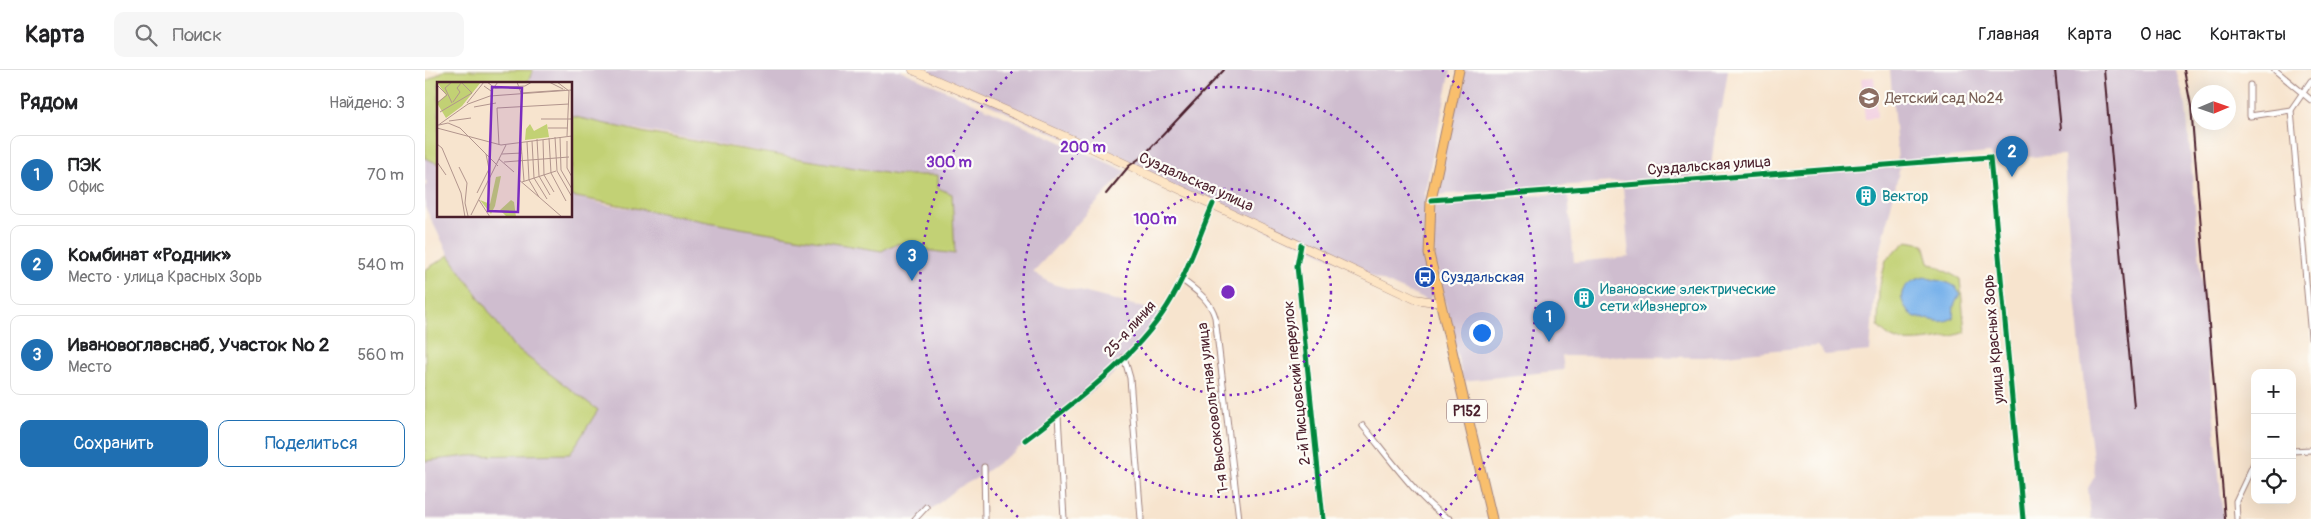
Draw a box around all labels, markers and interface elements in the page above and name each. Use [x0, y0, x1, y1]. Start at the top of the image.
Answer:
search box [114, 12, 464, 57]
text: Карта [25, 20, 84, 49]
icon: search [132, 21, 160, 49]
text: Поиск [172, 23, 222, 47]
text: Главная [1978, 23, 2039, 46]
text: Карта [2067, 23, 2112, 46]
text: О нас [2140, 23, 2182, 46]
text: Контакты [2210, 23, 2286, 46]
inset map [437, 82, 573, 218]
north arrow [2191, 85, 2236, 130]
school or university icon: Детский сад №24 [1857, 86, 1881, 110]
text: Рядом [20, 89, 78, 116]
place label: Детский сад №24 [1884, 89, 2004, 108]
text: Найдено: 3 [329, 93, 405, 113]
pin: 2 [1996, 136, 2028, 177]
text: 200 m [1060, 138, 1106, 157]
street label: Суздальская улица [1136, 148, 1256, 216]
street label: Суздальская улица [1647, 152, 1771, 180]
text: ПЭК [68, 153, 102, 177]
text: 300 m [926, 153, 972, 172]
text: 1 [34, 165, 40, 185]
text: 70 m [367, 165, 404, 185]
text: Офис [68, 177, 105, 197]
building icon: Вектор [1854, 184, 1878, 208]
place label: Вектор [1882, 187, 1928, 206]
text: 100 m [1134, 210, 1176, 229]
pin: 3 [896, 240, 928, 281]
text: Комбинат «Родник» [68, 243, 231, 267]
text: 2 [33, 255, 41, 275]
text: 540 m [357, 255, 404, 275]
bus stop icon: Суздальская [1413, 265, 1437, 289]
text: Место · улица Красных Зорь [68, 267, 262, 287]
place label: Суздальская [1441, 268, 1524, 287]
street label: улица Красных Зорь [1979, 273, 2009, 405]
place label: Ивановские электрические сети «Ивэнерго» [1600, 280, 1776, 316]
centre of rings [1219, 283, 1237, 301]
building icon: Ивановские электрические сети «Ивэнерго» [1572, 286, 1596, 310]
street label: 25-я линия [1100, 297, 1160, 361]
street label: 2-й Писцовский переулок [1279, 299, 1315, 466]
pin: 1 [1533, 301, 1565, 342]
your location [1469, 320, 1495, 346]
street label: 1-я Высоковольтная улица [1193, 321, 1233, 495]
text: Ивановоглавснаб, Участок № 2 [68, 333, 329, 357]
text: 3 [33, 345, 41, 365]
text: 560 m [357, 345, 404, 365]
text: Место [68, 357, 112, 377]
map controls [2251, 369, 2296, 504]
button: + [2251, 369, 2296, 414]
road number: Р152 [1447, 400, 1487, 422]
button: − [2251, 414, 2296, 459]
button: Сохранить [20, 420, 208, 467]
button: Поделиться [218, 420, 405, 467]
button: locate [2251, 459, 2296, 504]

